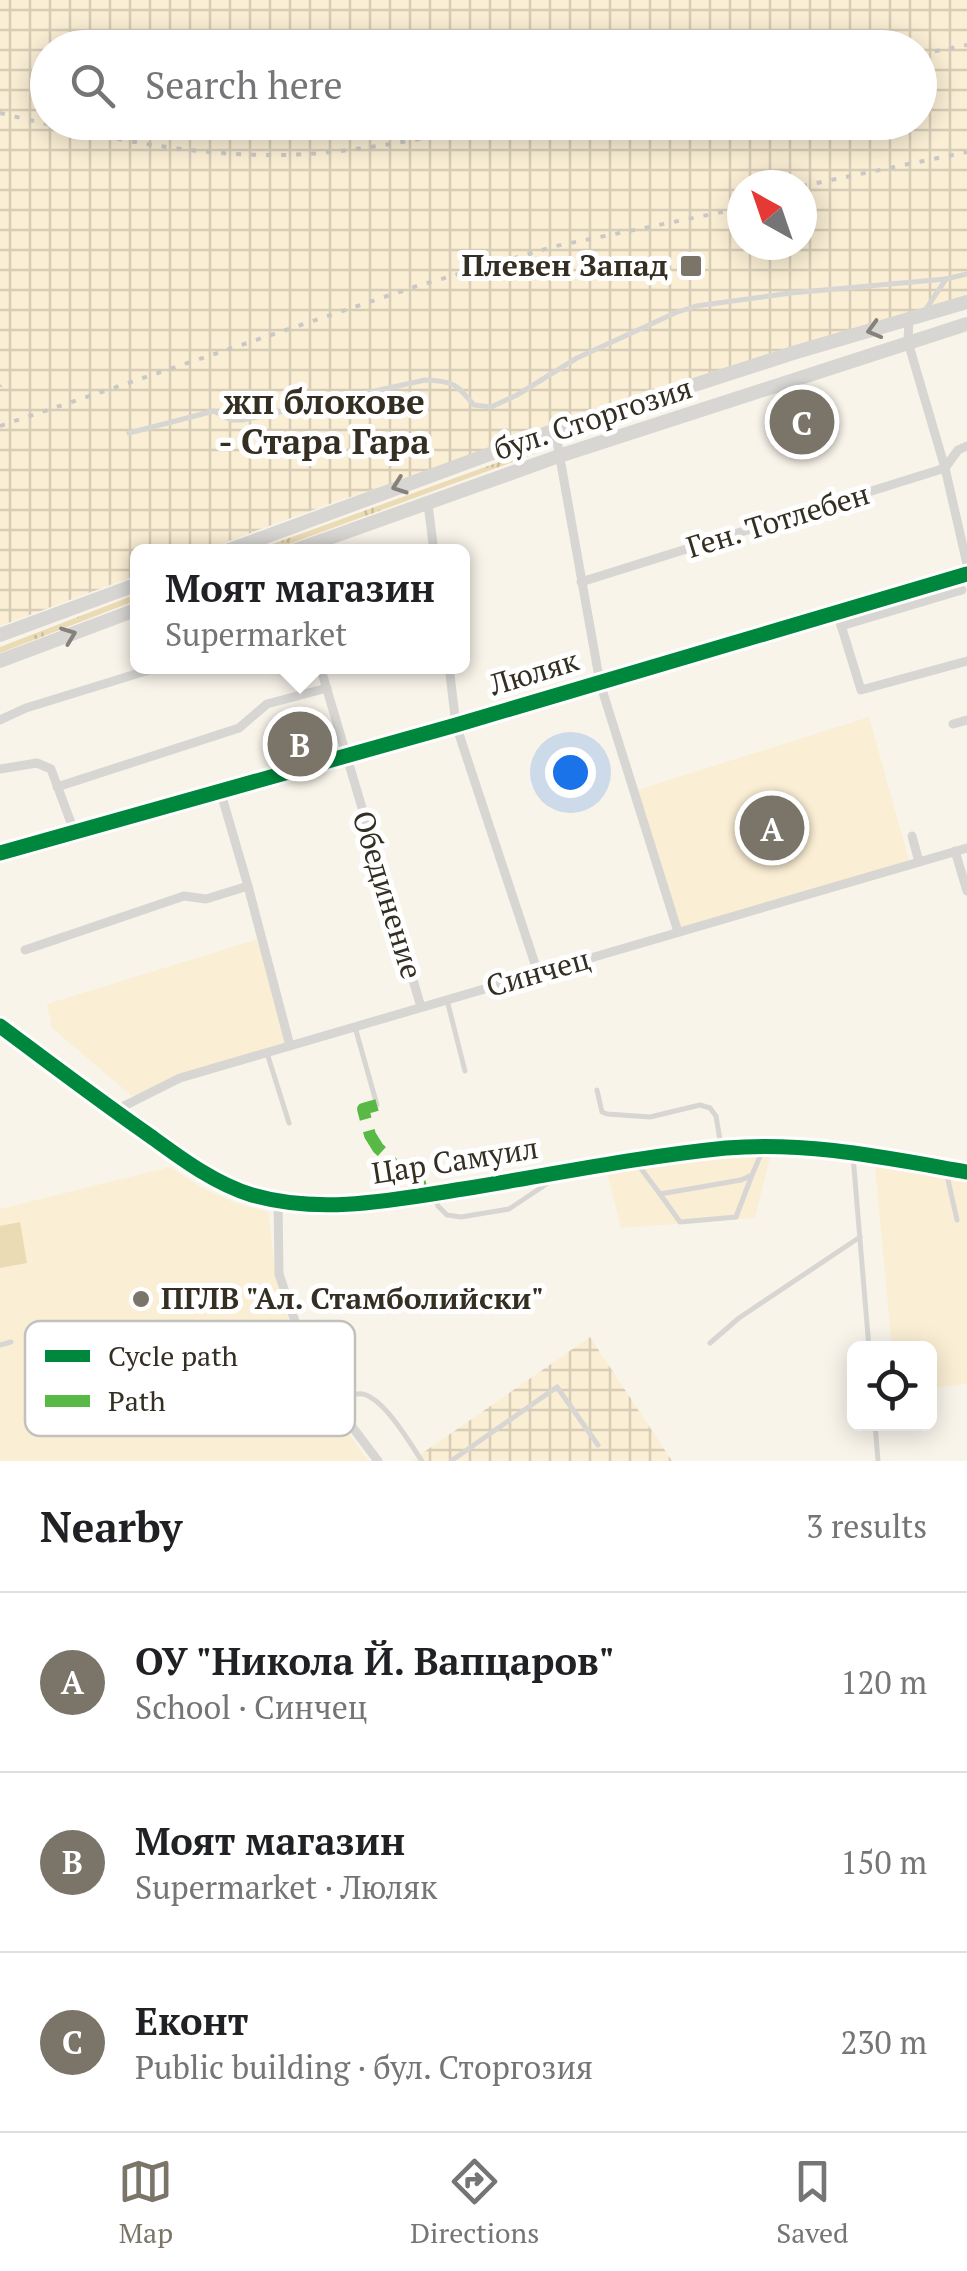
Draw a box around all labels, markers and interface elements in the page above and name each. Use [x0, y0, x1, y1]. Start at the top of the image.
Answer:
search box [30, 30, 937, 140]
icon: search [65, 58, 120, 113]
text: Search here [145, 60, 343, 110]
north arrow [727, 170, 817, 260]
place label: Плевен Запад [461, 245, 668, 285]
marker: Плевен Запад [678, 253, 704, 279]
one-way arrow [866, 318, 883, 339]
street label: бул. Сторгозия [489, 367, 697, 469]
district label: жп блокове - Стара Гара [218, 378, 430, 464]
pin: C [770, 384, 834, 460]
street label: Ген. Тотлебен [681, 473, 874, 567]
one-way arrow [391, 474, 408, 495]
popup [130, 544, 470, 674]
text: Моят магазин [165, 563, 435, 613]
text: Supermarket [165, 613, 347, 655]
one-way arrow [59, 626, 76, 647]
street label: Люляк [483, 639, 584, 705]
pin: B [268, 706, 332, 782]
your location [545, 747, 596, 798]
pin: A [740, 790, 804, 866]
street label: Обединение [343, 806, 432, 984]
street label: Синчец [481, 938, 594, 1006]
street label: Цар Самуил [369, 1127, 541, 1193]
place label: ПГЛВ "Ал. Стамболийски" [161, 1278, 544, 1318]
marker: ПГЛВ "Ал. Стамболийски" [130, 1288, 152, 1310]
legend [25, 1321, 355, 1436]
text: Cycle path [108, 1337, 238, 1374]
map controls [847, 1341, 937, 1431]
button: locate [847, 1341, 937, 1431]
text: Path [108, 1382, 166, 1419]
text: Nearby [40, 1498, 182, 1554]
text: 3 results [806, 1505, 927, 1547]
text: ОУ "Никола Й. Вапцаров" [135, 1636, 615, 1686]
text: A [61, 1661, 84, 1703]
text: 120 m [840, 1661, 927, 1703]
text: School · Синчец [135, 1686, 367, 1728]
text: Моят магазин [135, 1816, 405, 1866]
text: B [62, 1841, 83, 1883]
text: 150 m [840, 1841, 927, 1883]
text: Supermarket · Люляк [135, 1866, 437, 1908]
text: Еконт [135, 1996, 248, 2046]
text: C [62, 2021, 83, 2063]
text: 230 m [840, 2021, 927, 2063]
text: Public building · бул. Сторгозия [135, 2046, 593, 2088]
tab: Map [118, 2154, 173, 2251]
tab: Directions [410, 2154, 539, 2251]
tab: Saved [776, 2154, 849, 2251]

